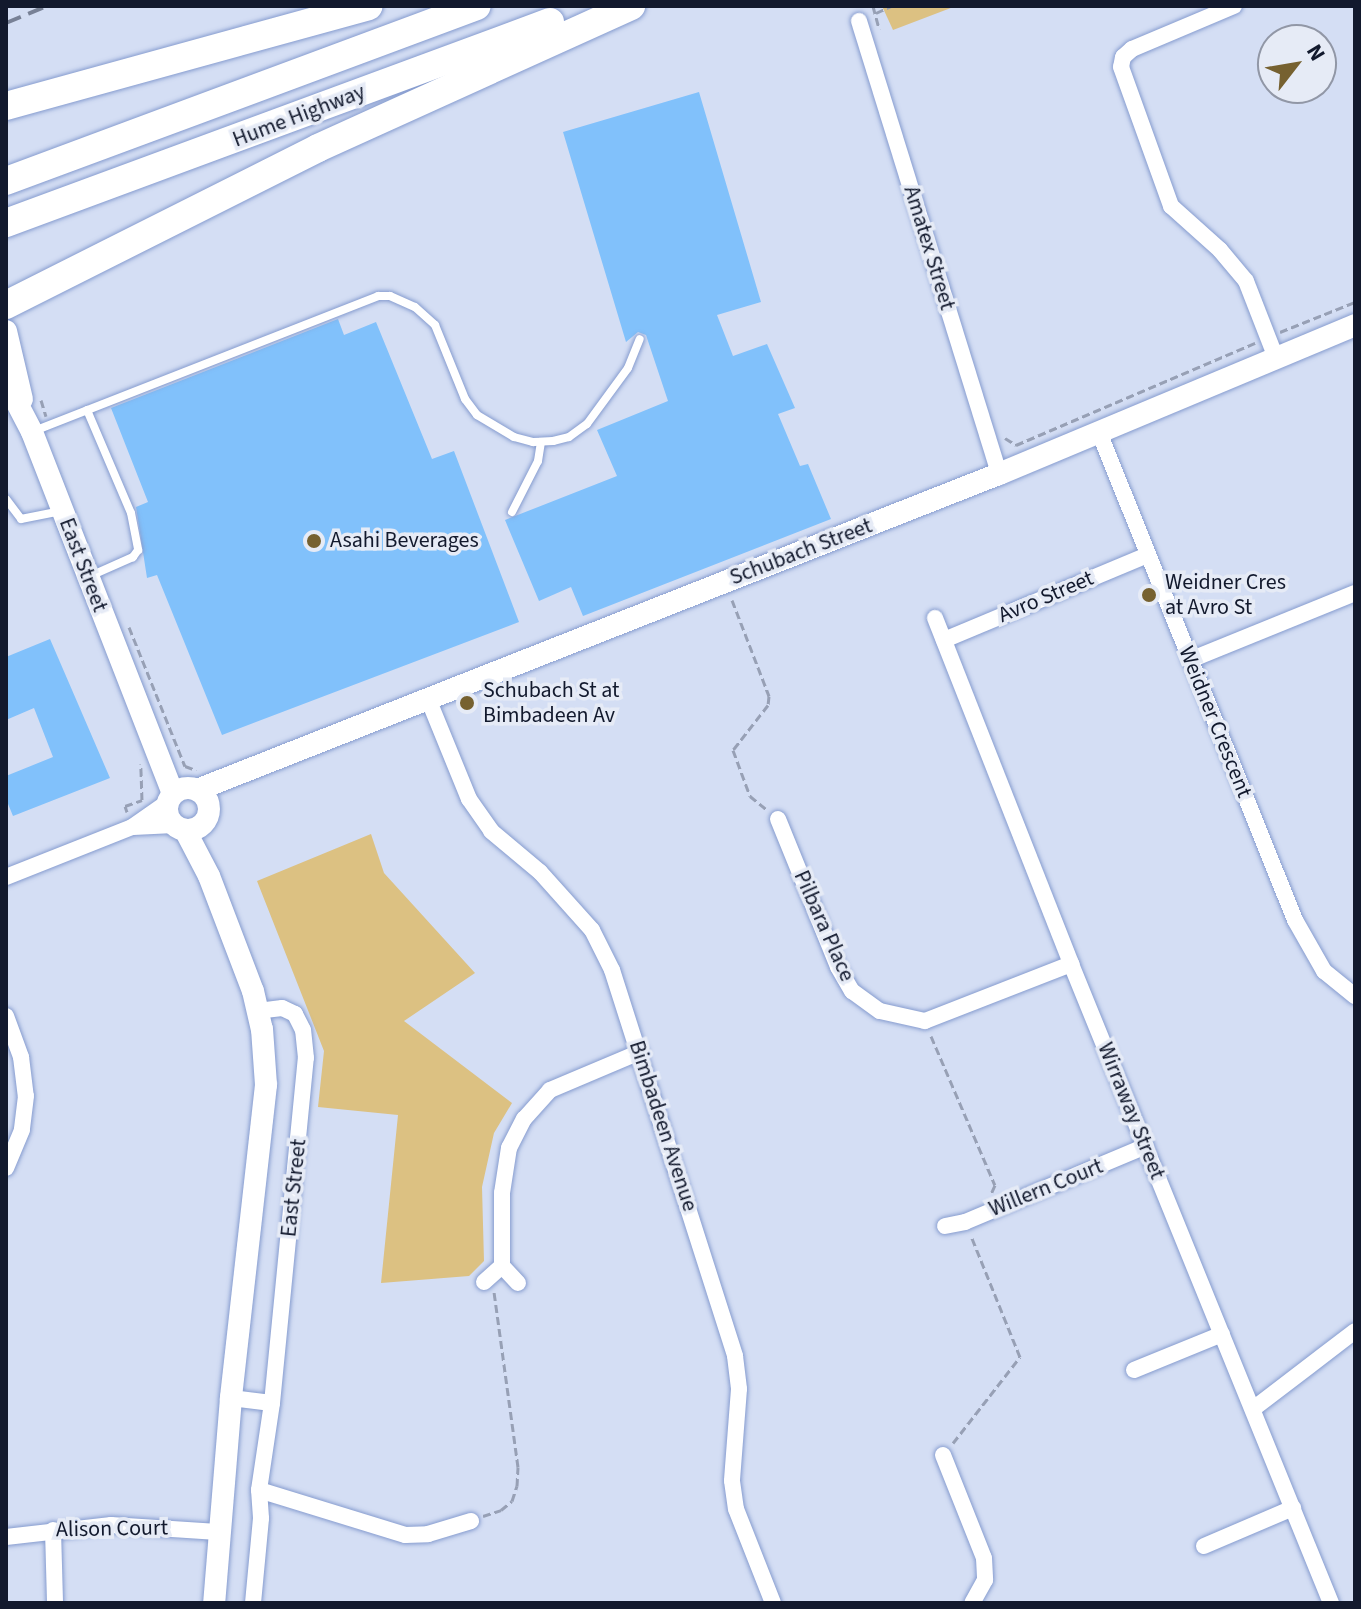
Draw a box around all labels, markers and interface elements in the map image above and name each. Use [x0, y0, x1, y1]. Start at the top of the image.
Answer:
north arrow [1257, 24, 1337, 104]
text: N [1298, 38, 1333, 67]
street label: Hume Highway [229, 79, 369, 153]
street label: Amatex Street [898, 183, 960, 313]
street label: Schubach Street [726, 513, 876, 591]
street label: East Street [53, 514, 113, 616]
place label: Asahi Beverages [330, 528, 479, 554]
marker: Asahi Beverages [305, 532, 323, 550]
street label: Avro Street [994, 565, 1098, 629]
place label: Weidner Cres at Avro St [1165, 569, 1286, 620]
marker: Weidner Cres at Avro St [1140, 586, 1158, 604]
street label: Weidner Crescent [1173, 642, 1257, 802]
place label: Schubach St at Bimbadeen Av [483, 677, 619, 728]
marker: Schubach St at Bimbadeen Av [458, 694, 476, 712]
street label: Pilbara Place [788, 866, 860, 986]
street label: Bimbadeen Avenue [623, 1037, 703, 1215]
street label: Wirraway Street [1092, 1039, 1170, 1183]
street label: East Street [276, 1138, 312, 1238]
street label: Willern Court [985, 1153, 1107, 1223]
street label: Alison Court [56, 1515, 168, 1543]

